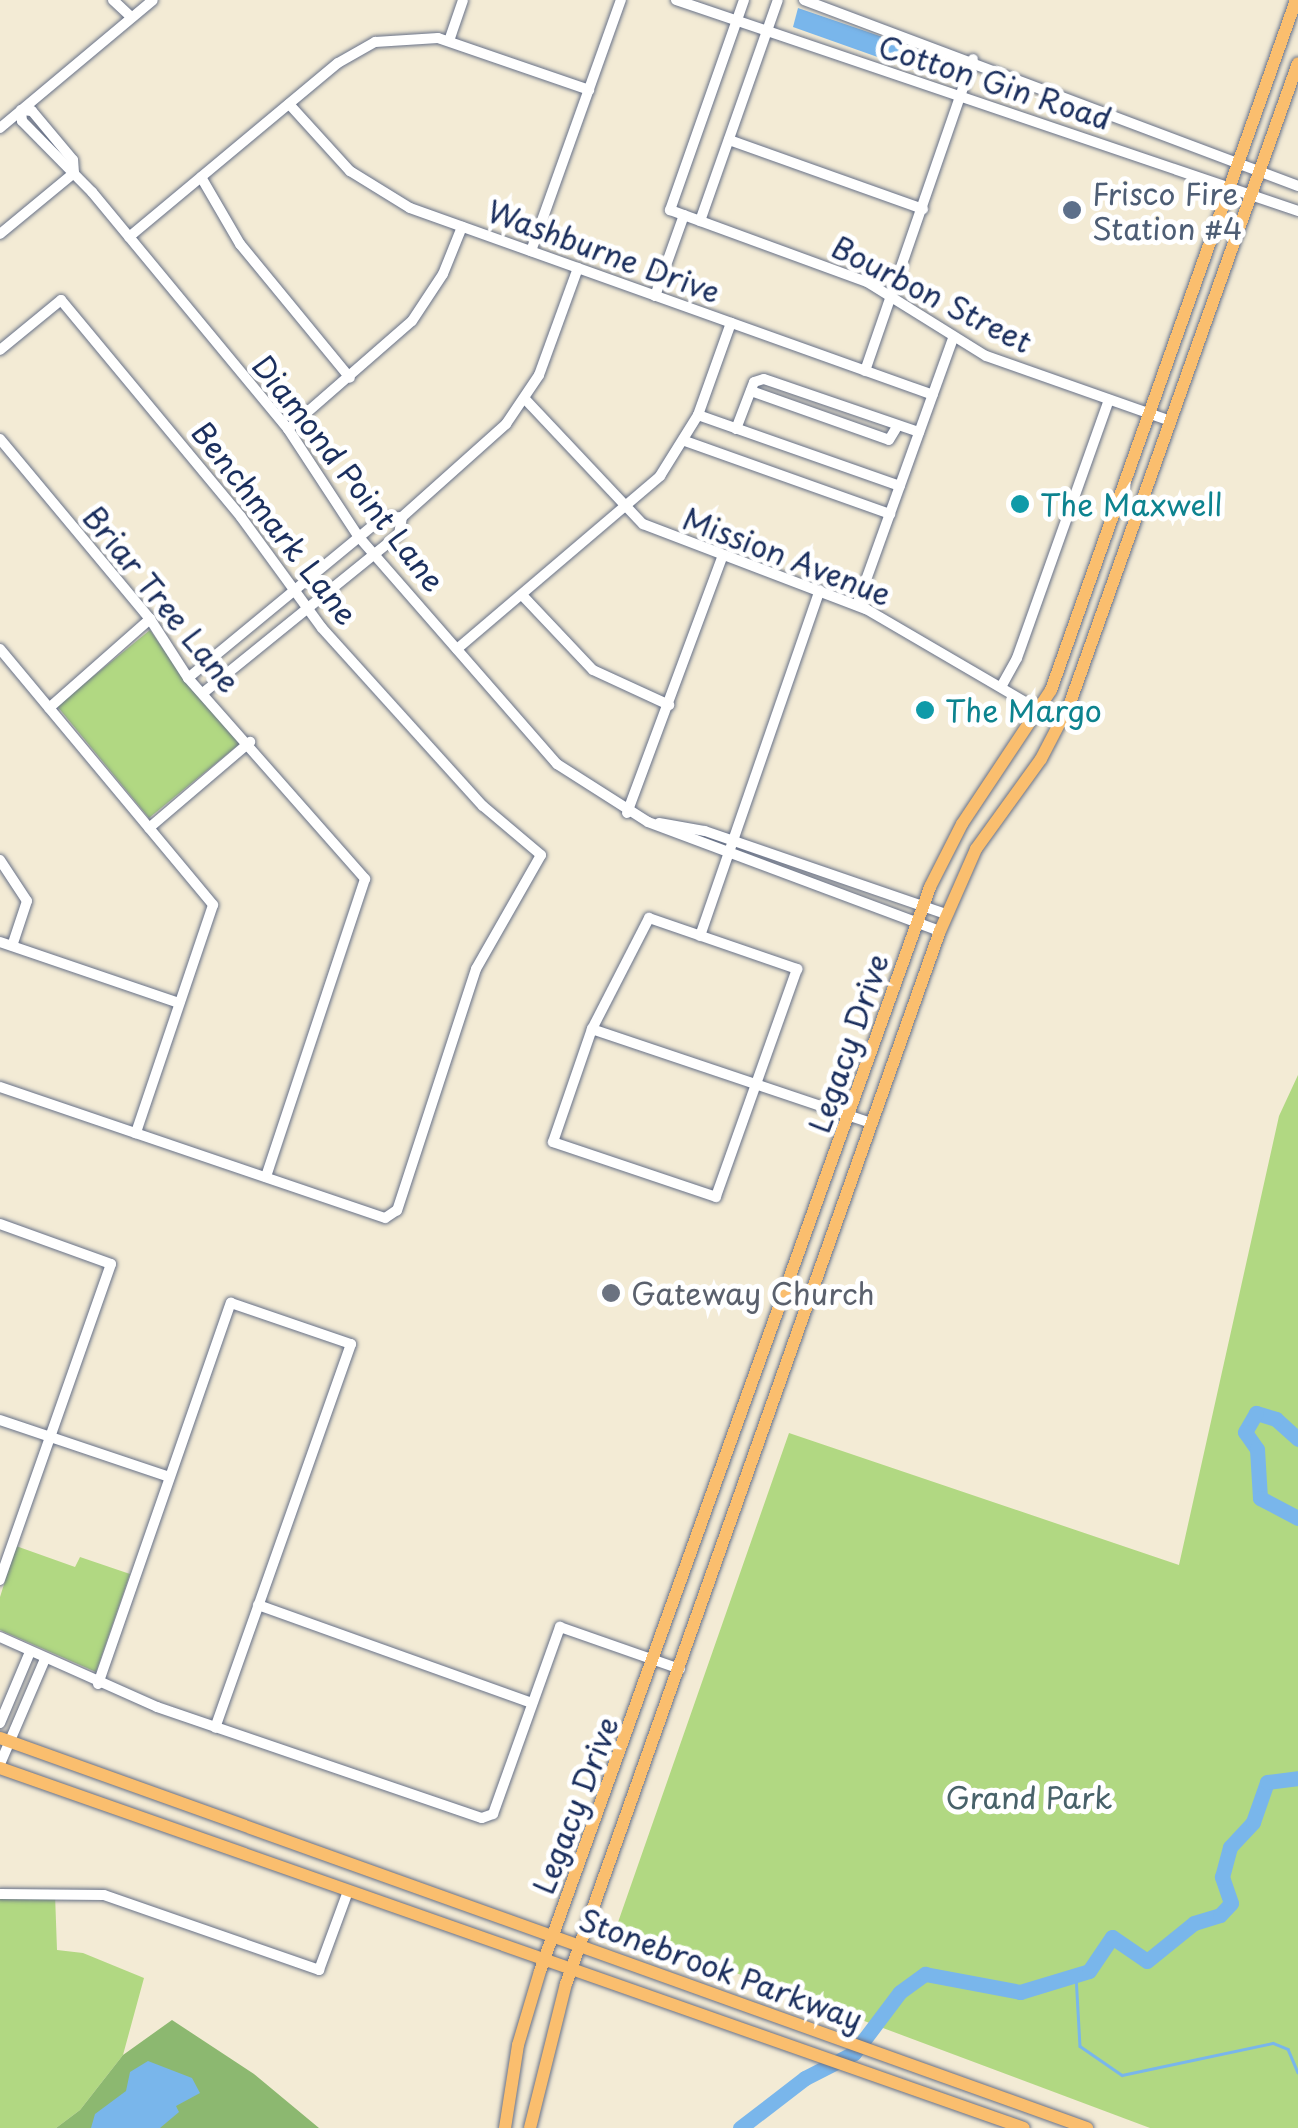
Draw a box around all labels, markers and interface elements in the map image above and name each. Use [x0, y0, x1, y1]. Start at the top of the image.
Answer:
street label: Cotton Gin Road [874, 27, 1116, 137]
place label: Frisco Fire Station #4 [1092, 175, 1243, 246]
street label: Washburne Drive [482, 192, 726, 310]
marker: Frisco Fire Station #4 [1061, 199, 1083, 221]
street label: Bourbon Street [826, 228, 1038, 360]
street label: Diamond Point Lane [245, 347, 453, 599]
street label: Benchmark Lane [185, 415, 365, 631]
place label: The Maxwell [1040, 486, 1222, 522]
marker: The Maxwell [1009, 493, 1031, 515]
street label: Briar Tree Lane [76, 499, 248, 699]
street label: Mission Avenue [678, 500, 896, 612]
place label: The Margo [945, 692, 1103, 728]
marker: The Margo [914, 699, 936, 721]
street label: Legacy Drive [801, 949, 895, 1137]
place label: Gateway Church [631, 1275, 873, 1311]
marker: Gateway Church [600, 1282, 622, 1304]
street label: Legacy Drive [525, 1712, 625, 1898]
park label: Grand Park [945, 1779, 1113, 1815]
street label: Stonebrook Parkway [573, 1900, 869, 2038]

